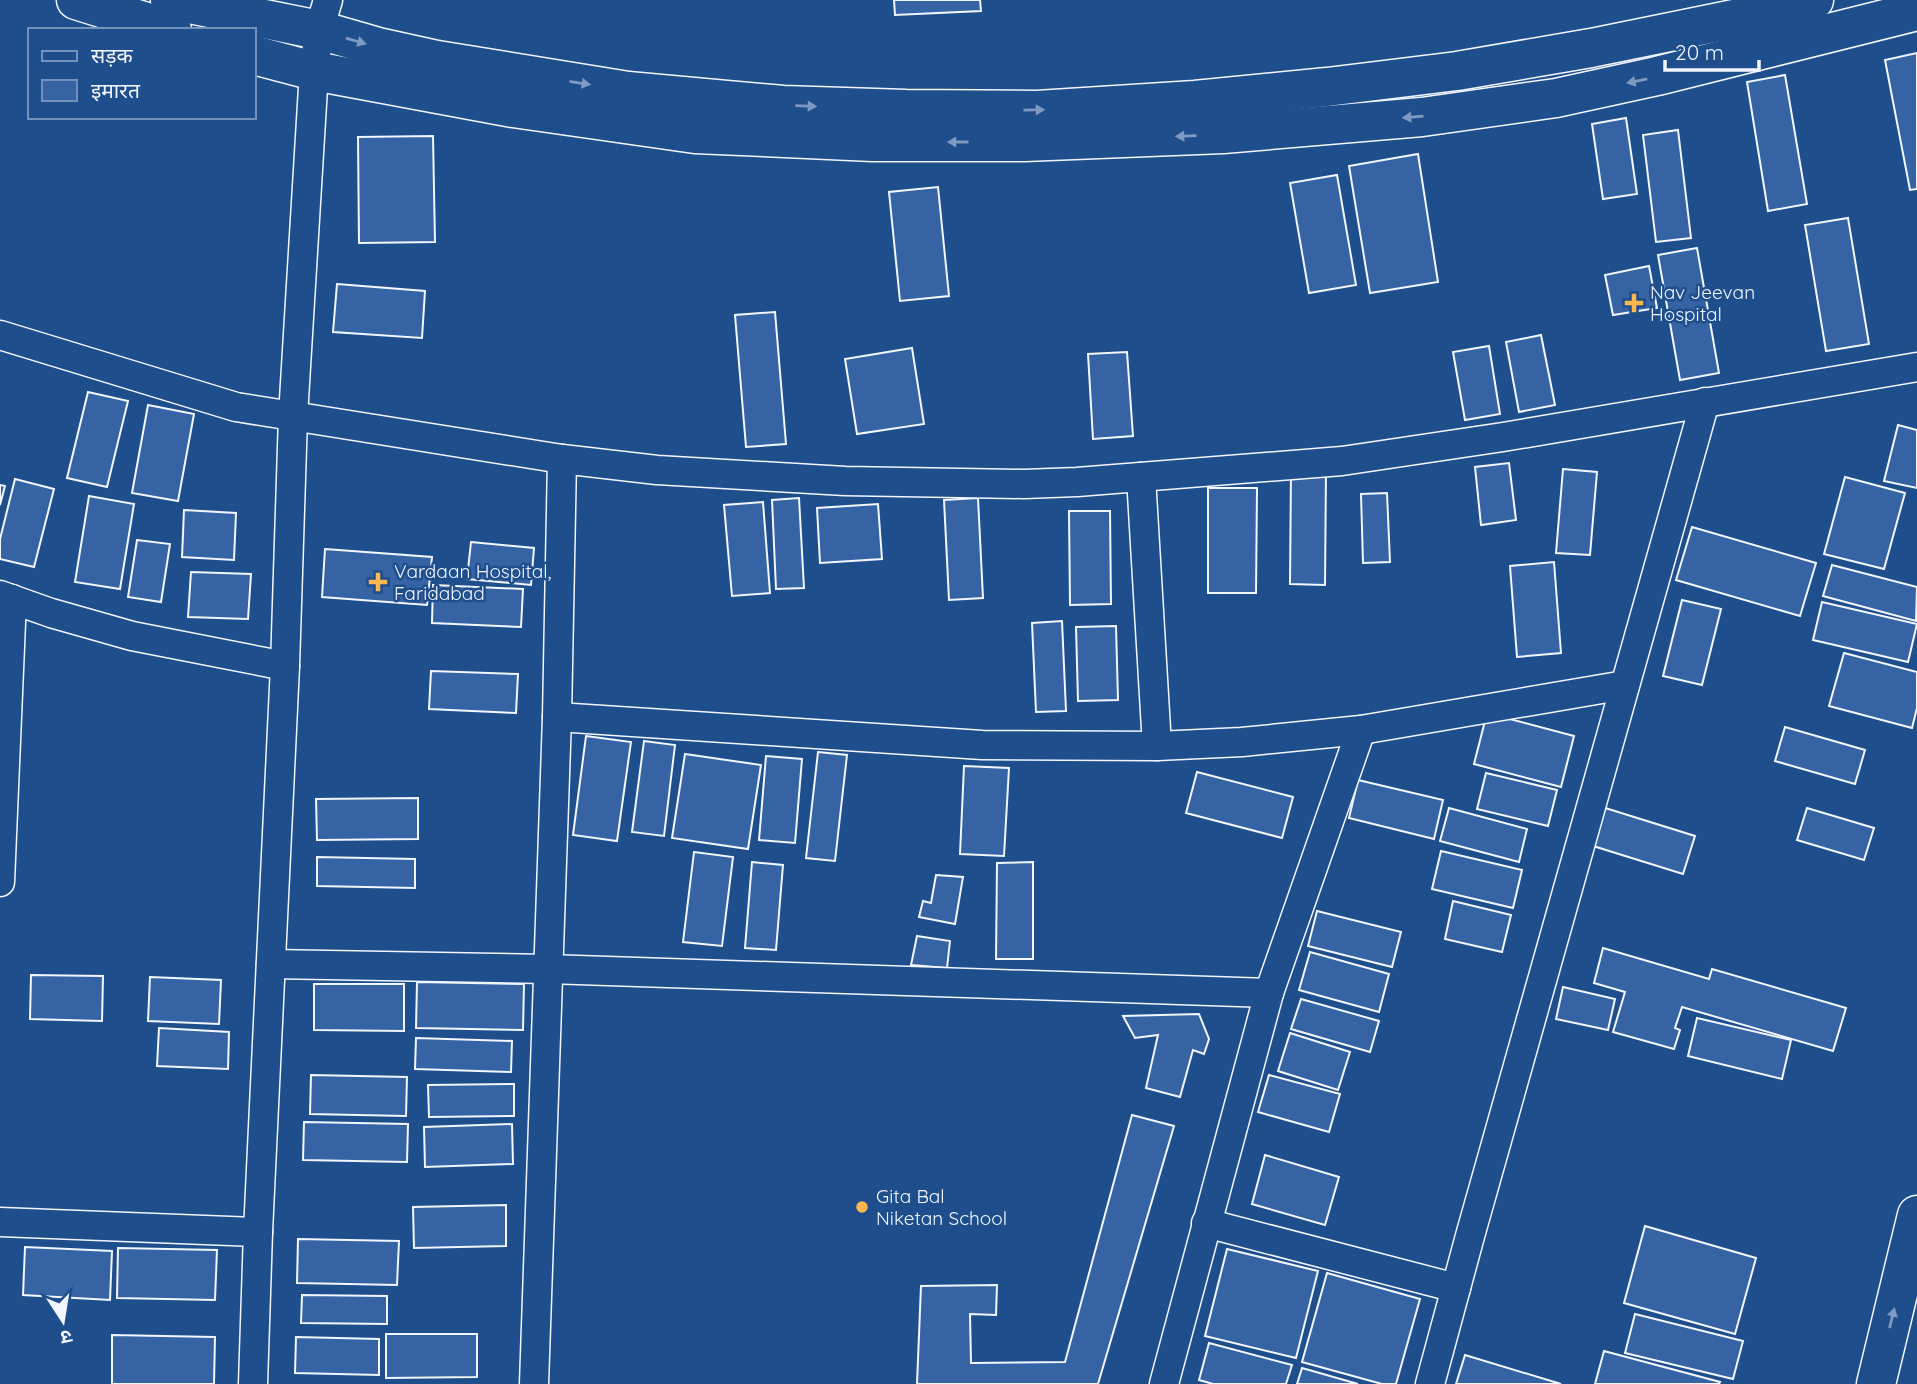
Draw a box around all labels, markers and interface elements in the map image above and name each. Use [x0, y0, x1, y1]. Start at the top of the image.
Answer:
legend [28, 28, 256, 119]
scale bar [1665, 28, 1759, 72]
one-way arrow [346, 37, 367, 47]
text: 20 m [1675, 39, 1724, 65]
text: सड़क [91, 42, 133, 68]
one-way arrow [1626, 75, 1648, 86]
text: इमारत [91, 77, 141, 103]
one-way arrow [569, 78, 591, 89]
one-way arrow [795, 100, 817, 111]
one-way arrow [1023, 104, 1045, 115]
one-way arrow [1401, 112, 1423, 123]
one-way arrow [1175, 130, 1197, 141]
one-way arrow [947, 136, 969, 148]
place label: Nav Jeevan Hospital [1650, 280, 1755, 326]
marker: Nav Jeevan Hospital [1624, 293, 1644, 313]
place label: Vardaan Hospital, Faridabad [394, 559, 552, 605]
marker: Vardaan Hospital, Faridabad [368, 572, 388, 592]
place label: Gita Bal Niketan School [876, 1184, 1007, 1230]
marker: Gita Bal Niketan School [854, 1199, 870, 1215]
north arrow [28, 1286, 98, 1356]
one-way arrow [1887, 1307, 1898, 1329]
text: उ [58, 1325, 74, 1351]

